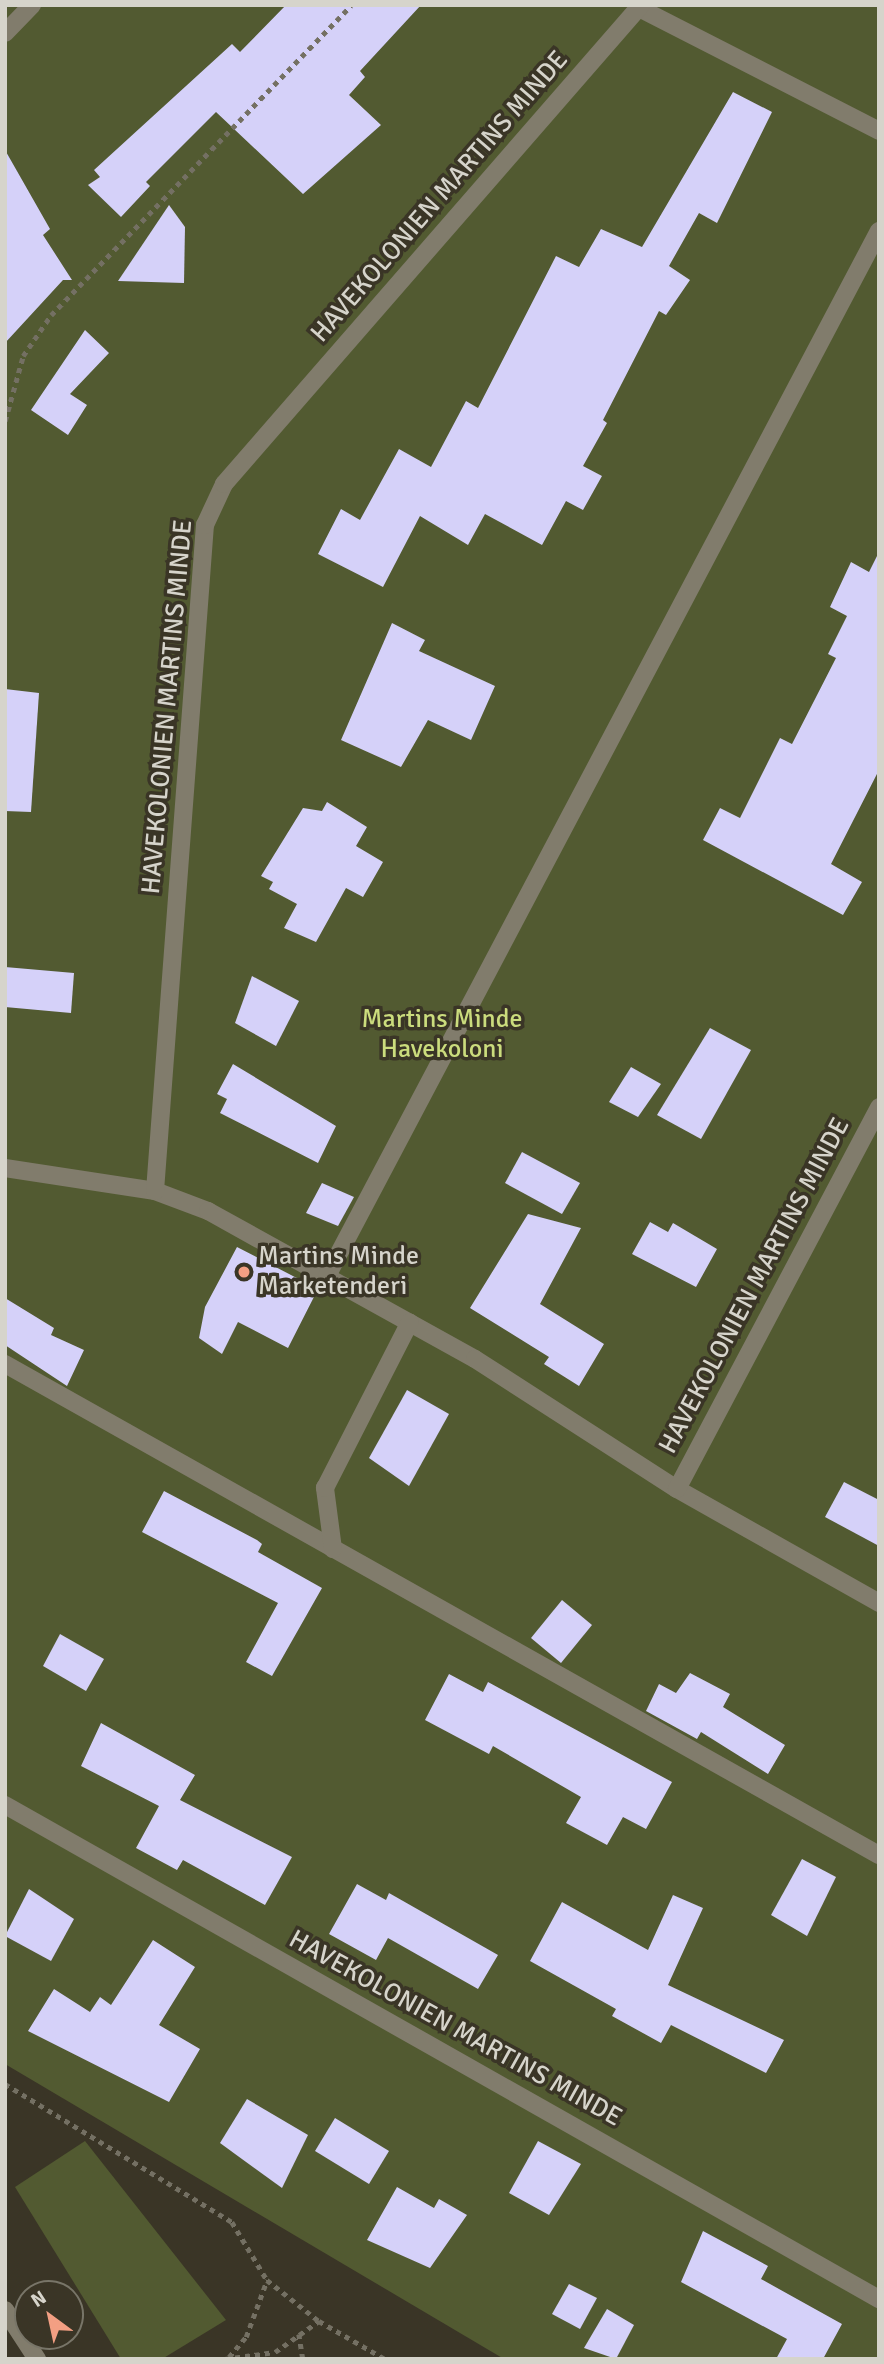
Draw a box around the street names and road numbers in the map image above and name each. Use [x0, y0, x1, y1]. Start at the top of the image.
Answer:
street label: HAVEKOLONIEN MARTINS MINDE [305, 45, 575, 349]
street label: HAVEKOLONIEN MARTINS MINDE [136, 518, 200, 896]
street label: HAVEKOLONIEN MARTINS MINDE [653, 1113, 857, 1459]
street label: HAVEKOLONIEN MARTINS MINDE [283, 1924, 627, 2134]

